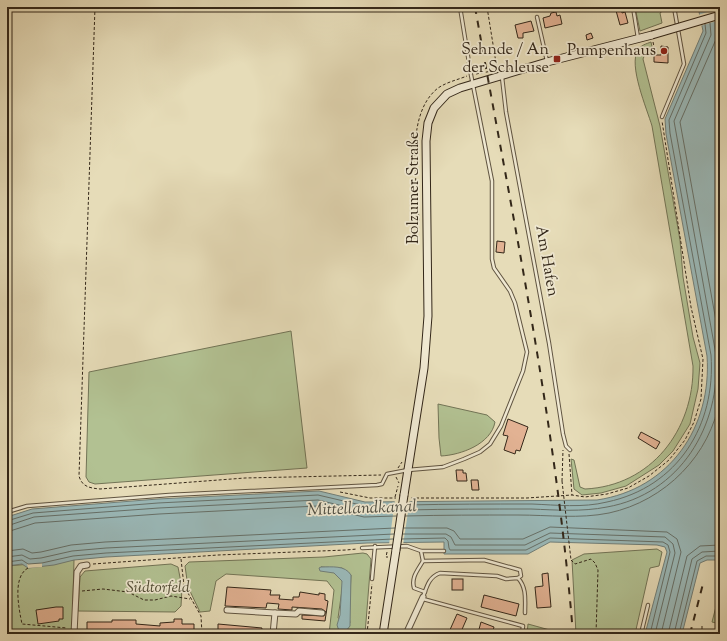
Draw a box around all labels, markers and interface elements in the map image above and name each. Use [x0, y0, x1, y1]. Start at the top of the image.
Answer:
place label: Sehnde / An der Schleuse [461, 39, 550, 80]
place label: Pumpenhaus [567, 40, 656, 63]
marker: Pumpenhaus [659, 46, 669, 56]
marker: Sehnde / An der Schleuse [552, 54, 562, 64]
street label: Bolzumer Straße [403, 132, 426, 244]
street label: Am Hafen [528, 224, 564, 299]
water label: Mittellandkanal [307, 495, 417, 523]
park label: Südtorfeld [126, 577, 190, 600]

